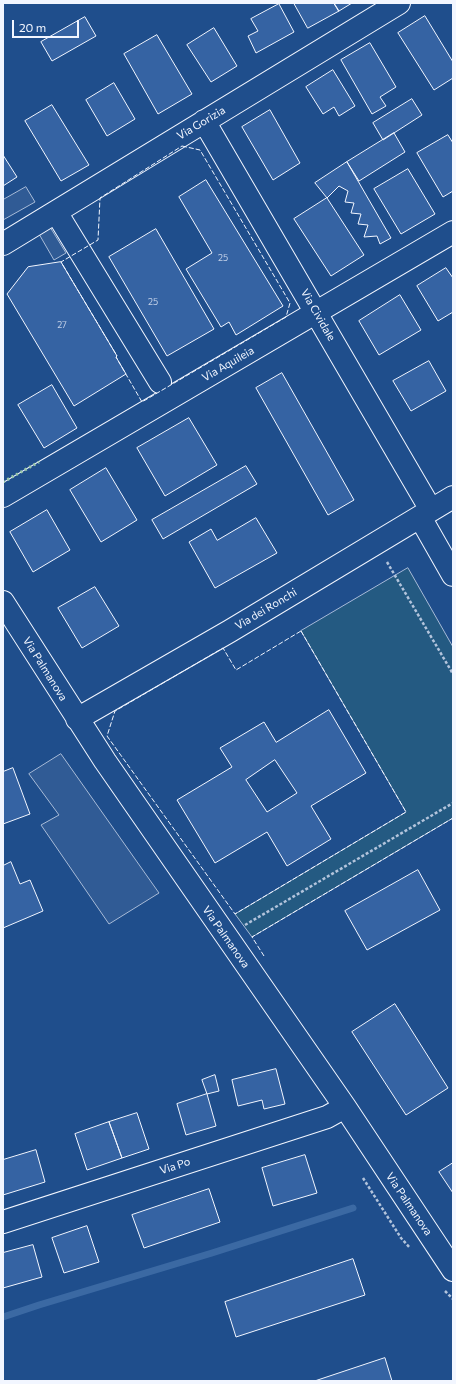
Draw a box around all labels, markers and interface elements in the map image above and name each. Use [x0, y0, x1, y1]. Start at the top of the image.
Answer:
scale bar [14, 12, 81, 38]
text: 20 m [19, 20, 46, 34]
street label: Via Gorizia [174, 103, 228, 143]
house number: 25 [218, 253, 228, 263]
street label: Via Cividale [298, 287, 338, 343]
house number: 25 [148, 297, 158, 307]
house number: 27 [57, 320, 67, 330]
street label: Via Aquileia [200, 344, 256, 384]
street label: Via dei Ronchi [233, 585, 299, 633]
street label: Via Palmanova [20, 635, 70, 703]
street label: Via Palmanova [200, 903, 252, 971]
street label: Via Po [158, 1155, 192, 1177]
street label: Via Palmanova [383, 1170, 435, 1238]

